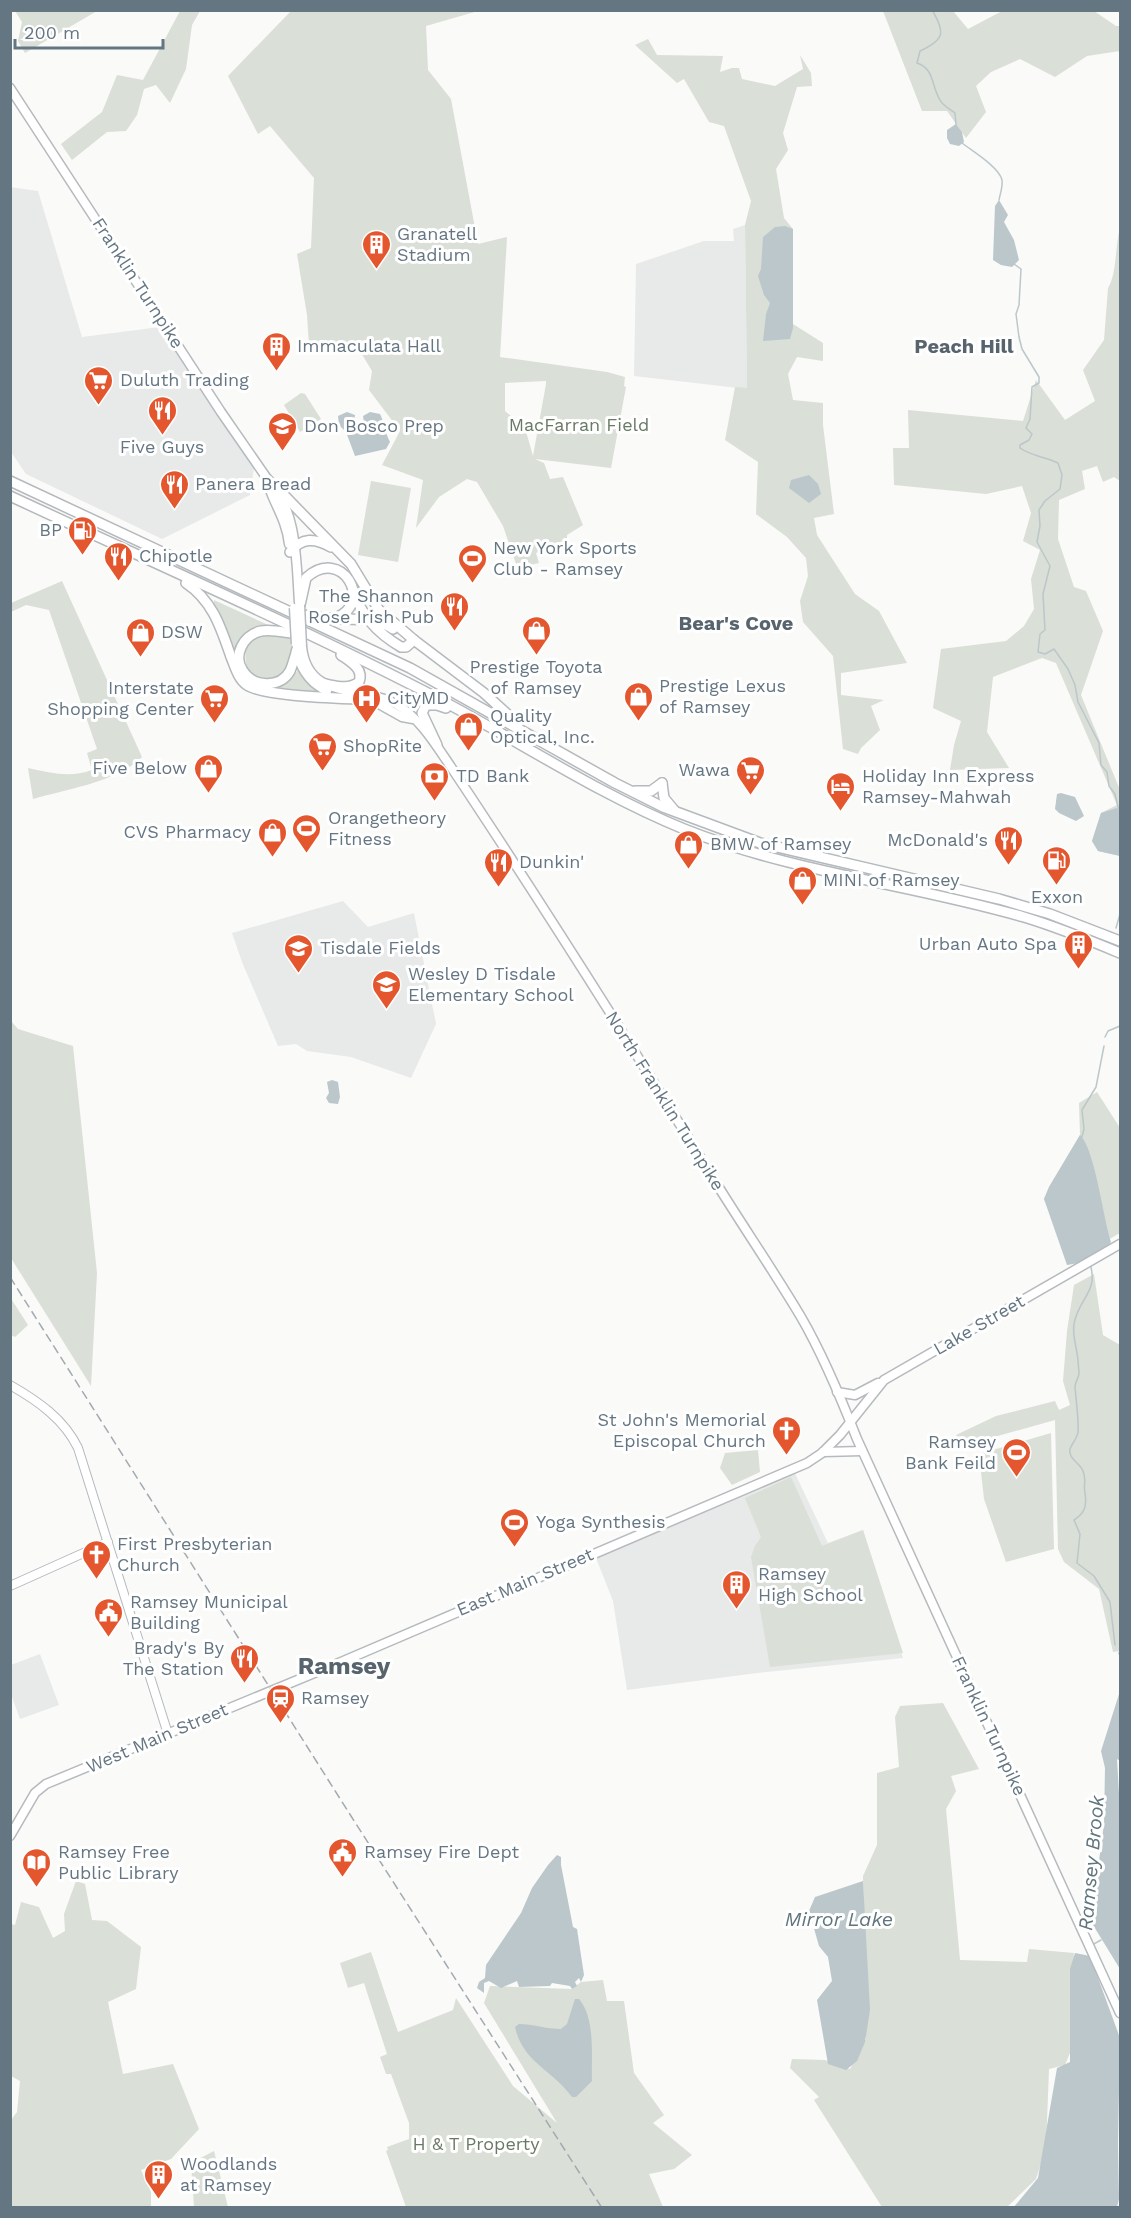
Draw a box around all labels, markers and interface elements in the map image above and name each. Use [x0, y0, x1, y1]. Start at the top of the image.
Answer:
scale bar [15, 12, 164, 50]
text: 200 m [24, 22, 80, 43]
street label: Franklin Turnpike [88, 213, 189, 352]
place label: Granatell Stadium [397, 223, 478, 265]
building icon: Granatell Stadium [360, 228, 392, 270]
building icon: Immaculata Hall [260, 330, 292, 372]
district label: Peach Hill [914, 334, 1014, 358]
place label: Immaculata Hall [297, 335, 442, 356]
supermarket icon: Duluth Trading [83, 364, 115, 406]
place label: Duluth Trading [120, 369, 249, 390]
restaurant icon: Five Guys [146, 394, 178, 436]
school or university icon: Don Bosco Prep [267, 410, 299, 452]
park label: MacFarran Field [509, 414, 649, 435]
place label: Don Bosco Prep [304, 415, 444, 436]
place label: Five Guys [120, 436, 204, 457]
restaurant icon: Panera Bread [158, 468, 190, 510]
place label: Panera Bread [195, 473, 311, 494]
fuel station icon: BP [67, 514, 99, 556]
place label: BP [39, 519, 62, 540]
place label: New York Sports Club - Ramsey [493, 537, 637, 579]
restaurant icon: Chipotle [102, 540, 134, 582]
sports icon: New York Sports Club - Ramsey [456, 542, 488, 584]
place label: Chipotle [139, 545, 213, 566]
place label: The Shannon Rose Irish Pub [308, 585, 434, 627]
restaurant icon: The Shannon Rose Irish Pub [439, 590, 471, 632]
district label: Bear's Cove [679, 611, 793, 635]
shop icon: Prestige Toyota of Ramsey [520, 614, 552, 656]
shop icon: DSW [124, 616, 156, 658]
place label: DSW [161, 621, 203, 642]
place label: Prestige Toyota of Ramsey [470, 656, 602, 698]
place label: Prestige Lexus of Ramsey [659, 675, 786, 717]
place label: Interstate Shopping Center [47, 677, 194, 719]
shop icon: Prestige Lexus of Ramsey [622, 680, 654, 722]
supermarket icon: Interstate Shopping Center [199, 682, 231, 724]
hospital icon: CityMD [350, 682, 382, 724]
place label: CityMD [387, 687, 449, 708]
place label: Quality Optical, Inc. [490, 705, 595, 747]
shop icon: Quality Optical, Inc. [453, 710, 485, 752]
supermarket icon: ShopRite [306, 730, 338, 772]
place label: ShopRite [343, 735, 422, 756]
shop icon: Five Below [192, 752, 224, 794]
supermarket icon: Wawa [735, 754, 767, 796]
place label: Five Below [92, 757, 187, 778]
place label: Wawa [678, 759, 730, 780]
bank icon: TD Bank [419, 760, 451, 802]
place label: TD Bank [456, 765, 529, 786]
place label: Holiday Inn Express Ramsey-Mahwah [862, 765, 1035, 807]
hotel icon: Holiday Inn Express Ramsey-Mahwah [825, 770, 857, 812]
place label: Orangetheory Fitness [328, 807, 447, 849]
sports icon: Orangetheory Fitness [291, 812, 323, 854]
shop icon: CVS Pharmacy [256, 816, 288, 858]
place label: CVS Pharmacy [124, 821, 252, 842]
restaurant icon: McDonald's [993, 824, 1025, 866]
shop icon: BMW of Ramsey [673, 828, 705, 870]
place label: McDonald's [887, 829, 988, 850]
place label: BMW of Ramsey [710, 833, 852, 854]
fuel station icon: Exxon [1041, 844, 1073, 886]
restaurant icon: Dunkin' [482, 846, 514, 888]
place label: Dunkin' [519, 851, 584, 872]
shop icon: MINI of Ramsey [786, 864, 818, 906]
place label: MINI of Ramsey [823, 869, 960, 890]
place label: Exxon [1031, 886, 1083, 907]
building icon: Urban Auto Spa [1062, 928, 1094, 970]
school or university icon: Tisdale Fields [283, 932, 315, 974]
place label: Urban Auto Spa [919, 933, 1057, 954]
place label: Tisdale Fields [320, 937, 441, 958]
place label: Wesley D Tisdale Elementary School [408, 963, 574, 1005]
school or university icon: Wesley D Tisdale Elementary School [371, 968, 403, 1010]
street label: North Franklin Turnpike [602, 1007, 729, 1194]
street label: Lake Street [930, 1290, 1028, 1359]
place label: St John's Memorial Episcopal Church [598, 1409, 766, 1451]
church icon: St John's Memorial Episcopal Church [771, 1414, 803, 1456]
place label: Ramsey Bank Feild [905, 1431, 997, 1473]
sports icon: Ramsey Bank Feild [1001, 1436, 1033, 1478]
sports icon: Yoga Synthesis [499, 1506, 531, 1548]
place label: Yoga Synthesis [536, 1511, 666, 1532]
place label: First Presbyterian Church [117, 1533, 273, 1575]
church icon: First Presbyterian Church [80, 1538, 112, 1580]
street label: East Main Street [453, 1543, 597, 1620]
place label: Ramsey High School [758, 1563, 863, 1605]
building icon: Ramsey High School [721, 1568, 753, 1610]
place label: Ramsey Municipal Building [130, 1591, 288, 1633]
public building icon: Ramsey Municipal Building [93, 1596, 125, 1638]
place label: Brady's By The Station [123, 1637, 225, 1679]
restaurant icon: Brady's By The Station [229, 1642, 261, 1684]
district label: Ramsey [298, 1652, 391, 1680]
street label: Franklin Turnpike [948, 1653, 1031, 1799]
station icon: Ramsey [264, 1682, 296, 1724]
place label: Ramsey [301, 1687, 370, 1708]
street label: West Main Street [83, 1698, 231, 1777]
water label: Ramsey Brook [1073, 1793, 1109, 1932]
public building icon: Ramsey Fire Dept [327, 1836, 359, 1878]
place label: Ramsey Free Public Library [58, 1841, 179, 1883]
place label: Ramsey Fire Dept [364, 1841, 520, 1862]
library icon: Ramsey Free Public Library [21, 1846, 53, 1888]
water label: Mirror Lake [785, 1907, 893, 1931]
park label: H & T Property [413, 2133, 540, 2154]
place label: Woodlands at Ramsey [180, 2153, 277, 2195]
building icon: Woodlands at Ramsey [143, 2158, 175, 2200]

